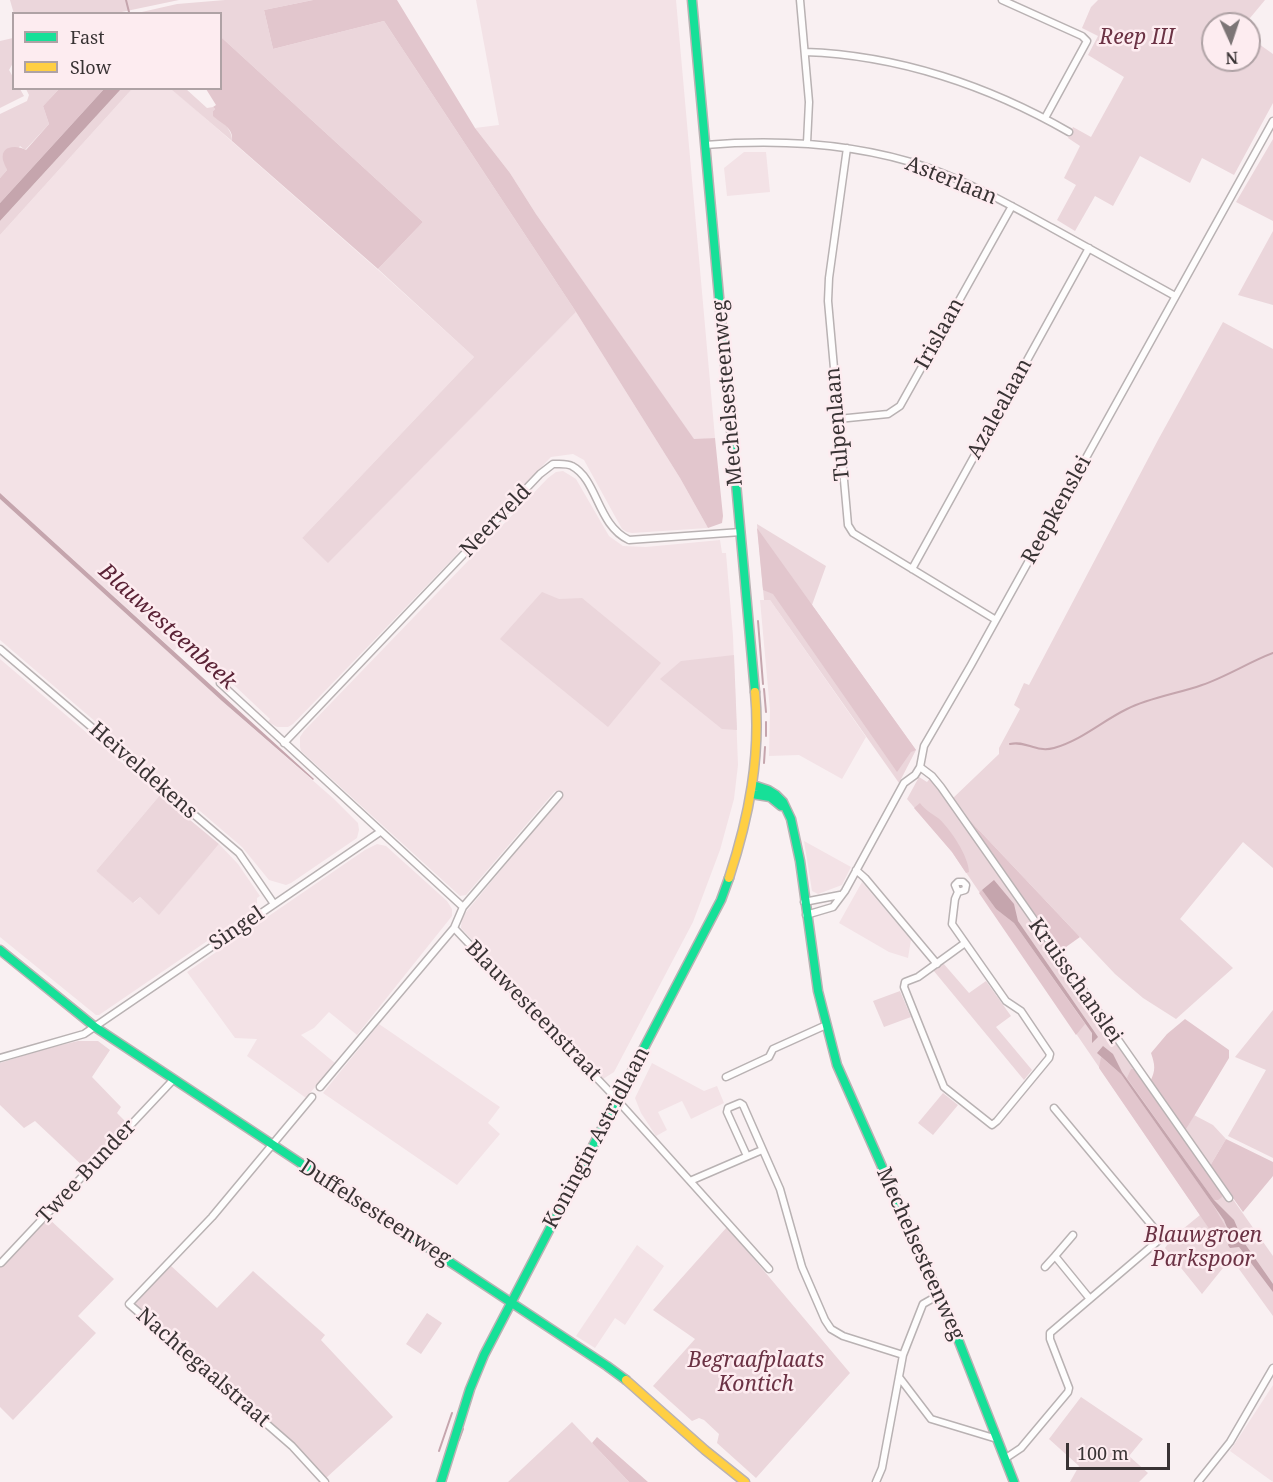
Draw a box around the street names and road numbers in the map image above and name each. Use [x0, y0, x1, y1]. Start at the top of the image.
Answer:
street label: Asterlaan [902, 151, 1000, 211]
street label: Irislaan [910, 294, 970, 374]
street label: Mechelsesteenweg [707, 299, 749, 487]
street label: Azalealaan [962, 355, 1038, 463]
street label: Tulpenlaan [820, 366, 856, 482]
street label: Reepkenslei [1017, 452, 1097, 568]
street label: Neerveld [455, 479, 537, 563]
street label: Heiveldekens [84, 717, 202, 825]
street label: Singel [205, 902, 269, 956]
street label: Kruisschanslei [1023, 914, 1127, 1048]
street label: Blauwesteenstraat [460, 936, 606, 1086]
street label: Koningin Astridlaan [538, 1043, 656, 1233]
street label: Twee Bunder [32, 1115, 142, 1229]
street label: Duffelsesteenweg [295, 1155, 455, 1271]
street label: Mechelsesteenweg [871, 1164, 969, 1344]
street label: Nachtegaalstraat [131, 1303, 275, 1433]

